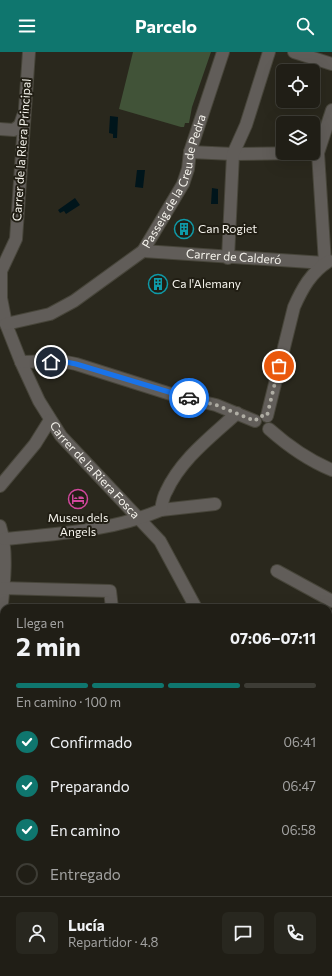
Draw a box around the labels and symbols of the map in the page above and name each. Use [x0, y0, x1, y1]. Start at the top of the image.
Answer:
street label: Carrer de la Riera Principal [9, 78, 33, 222]
street label: Passeig de la Creu de Pedra [138, 112, 208, 250]
building icon: Can Rogiet [173, 218, 195, 240]
place label: Can Rogiet [198, 221, 257, 235]
street label: Carrer de Calderó [186, 246, 282, 266]
building icon: Ca l'Alemany [147, 273, 169, 295]
place label: Ca l'Alemany [172, 276, 241, 290]
pin [34, 345, 68, 379]
pin [262, 349, 296, 383]
courier [169, 378, 209, 418]
street label: Carrer de la Riera Fosca [48, 418, 143, 521]
hotel icon: Museu dels Angels [67, 488, 89, 510]
place label: Museu dels Angels [48, 510, 108, 538]

